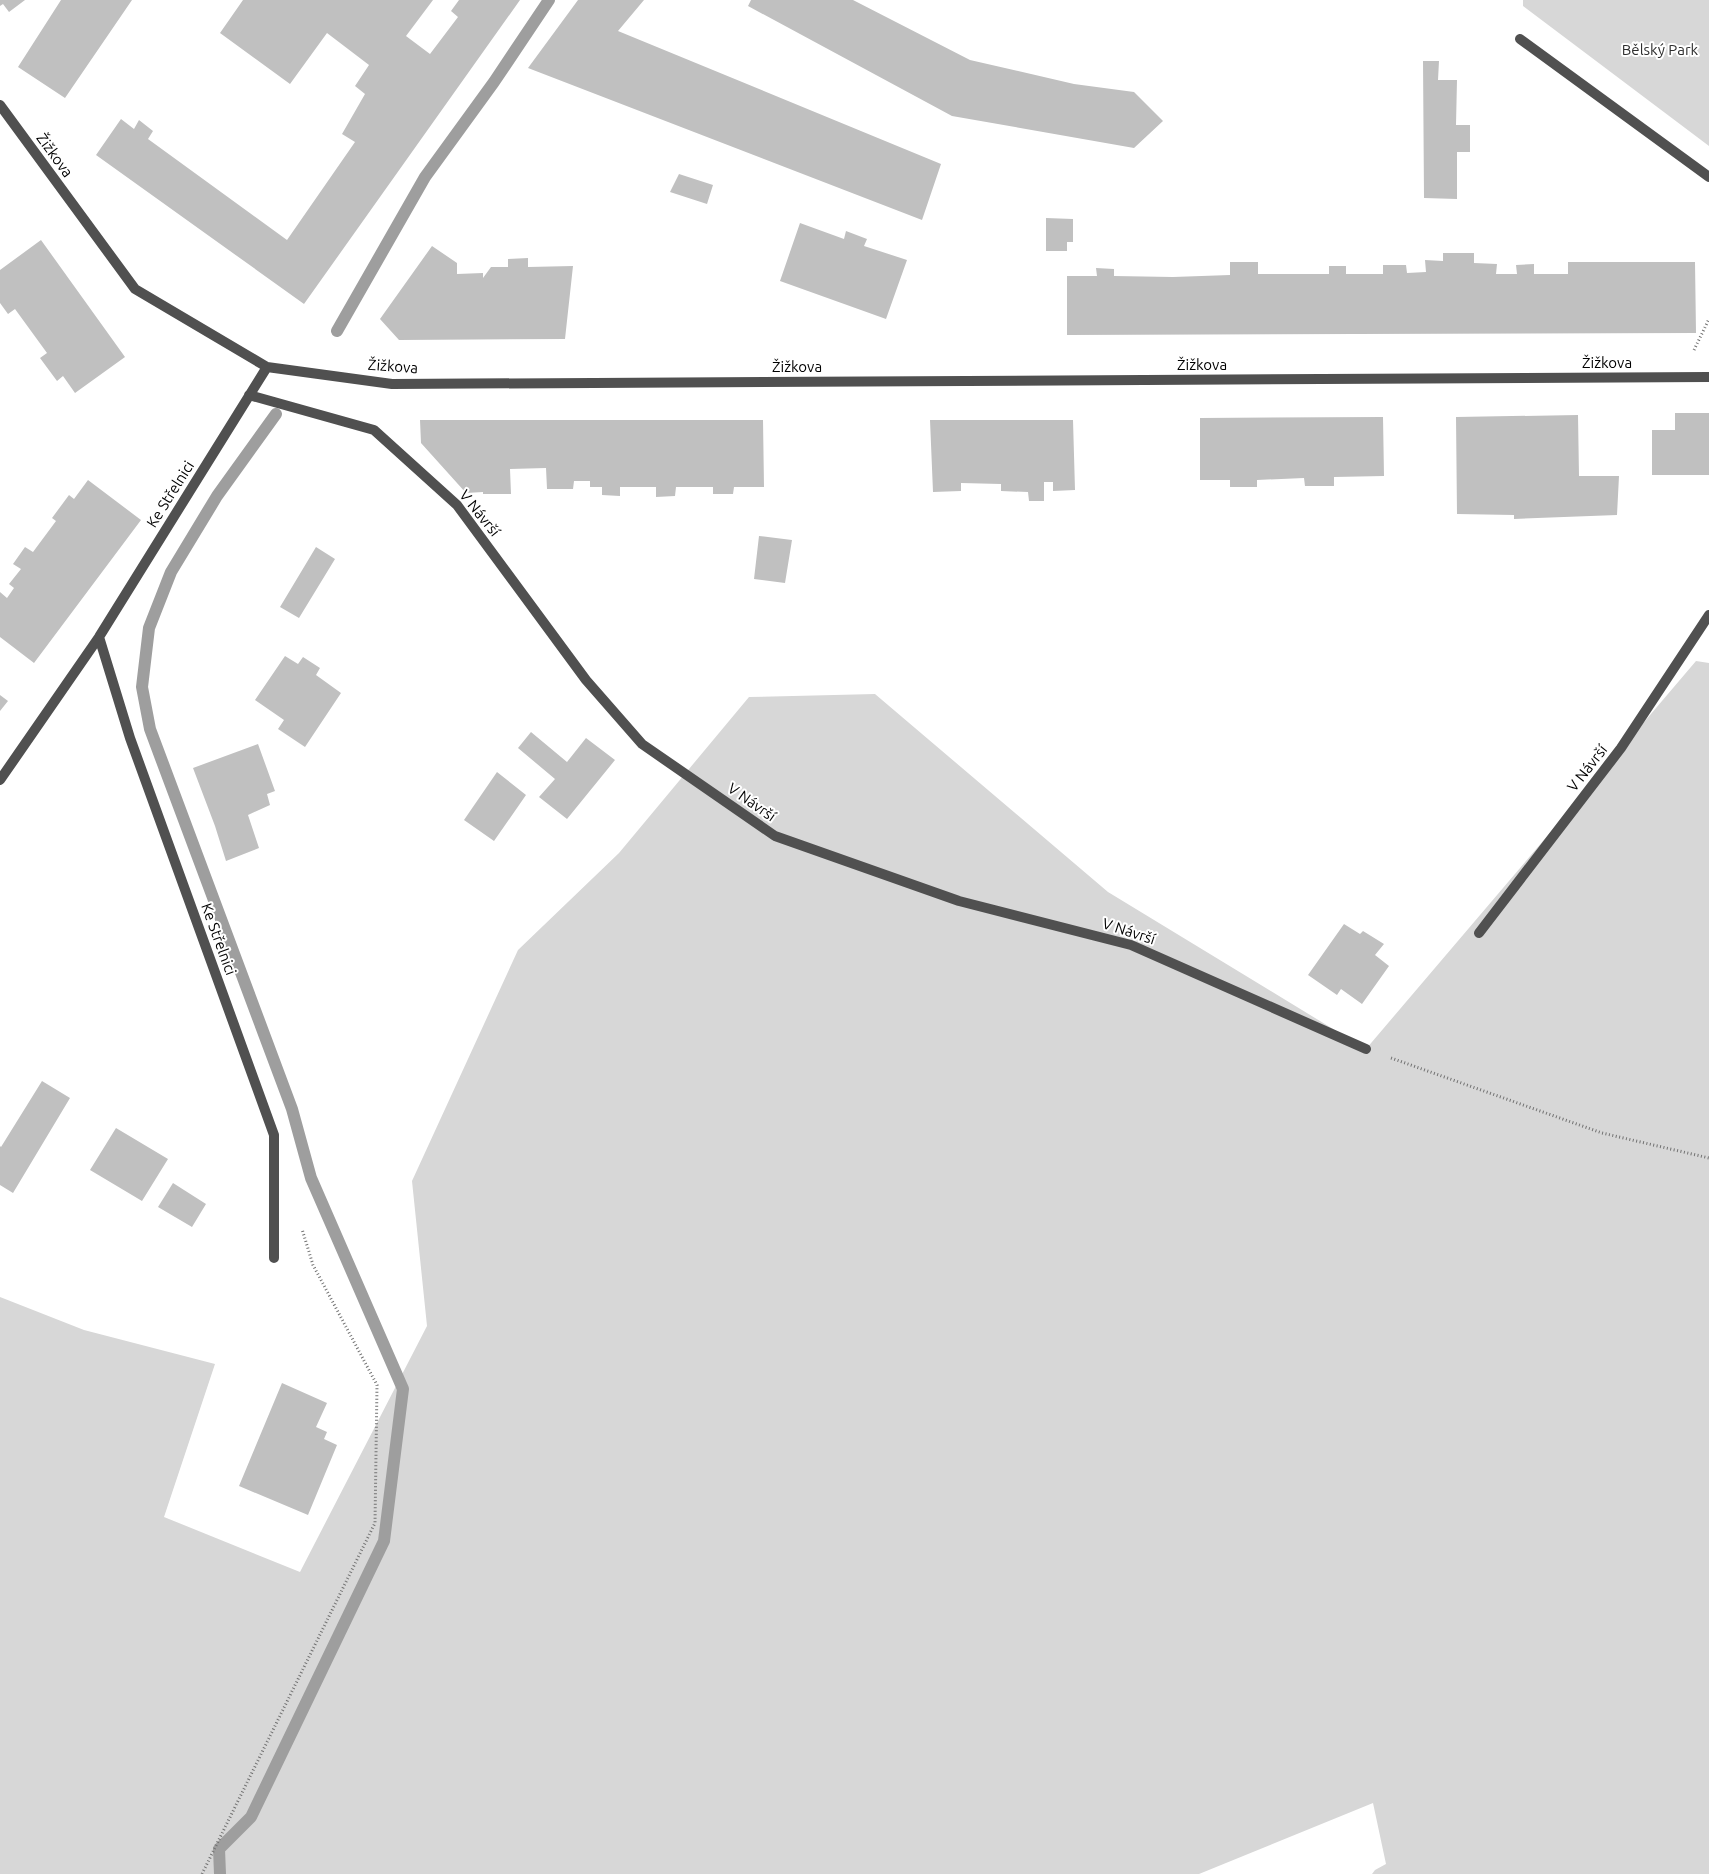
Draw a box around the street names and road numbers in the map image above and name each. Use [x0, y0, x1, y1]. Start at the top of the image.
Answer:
street label: Žižkova [33, 130, 77, 180]
street label: Žižkova [1582, 354, 1632, 371]
street label: Žižkova [367, 356, 419, 376]
street label: Žižkova [1177, 356, 1227, 373]
street label: Žižkova [772, 358, 822, 375]
street label: Ke Střelnici [143, 458, 197, 530]
street label: V Návrší [456, 486, 504, 540]
street label: V Návrší [1564, 741, 1611, 795]
street label: V Návrší [725, 779, 779, 825]
street label: Ke Střelnici [198, 901, 240, 977]
street label: V Návrší [1100, 914, 1158, 948]

